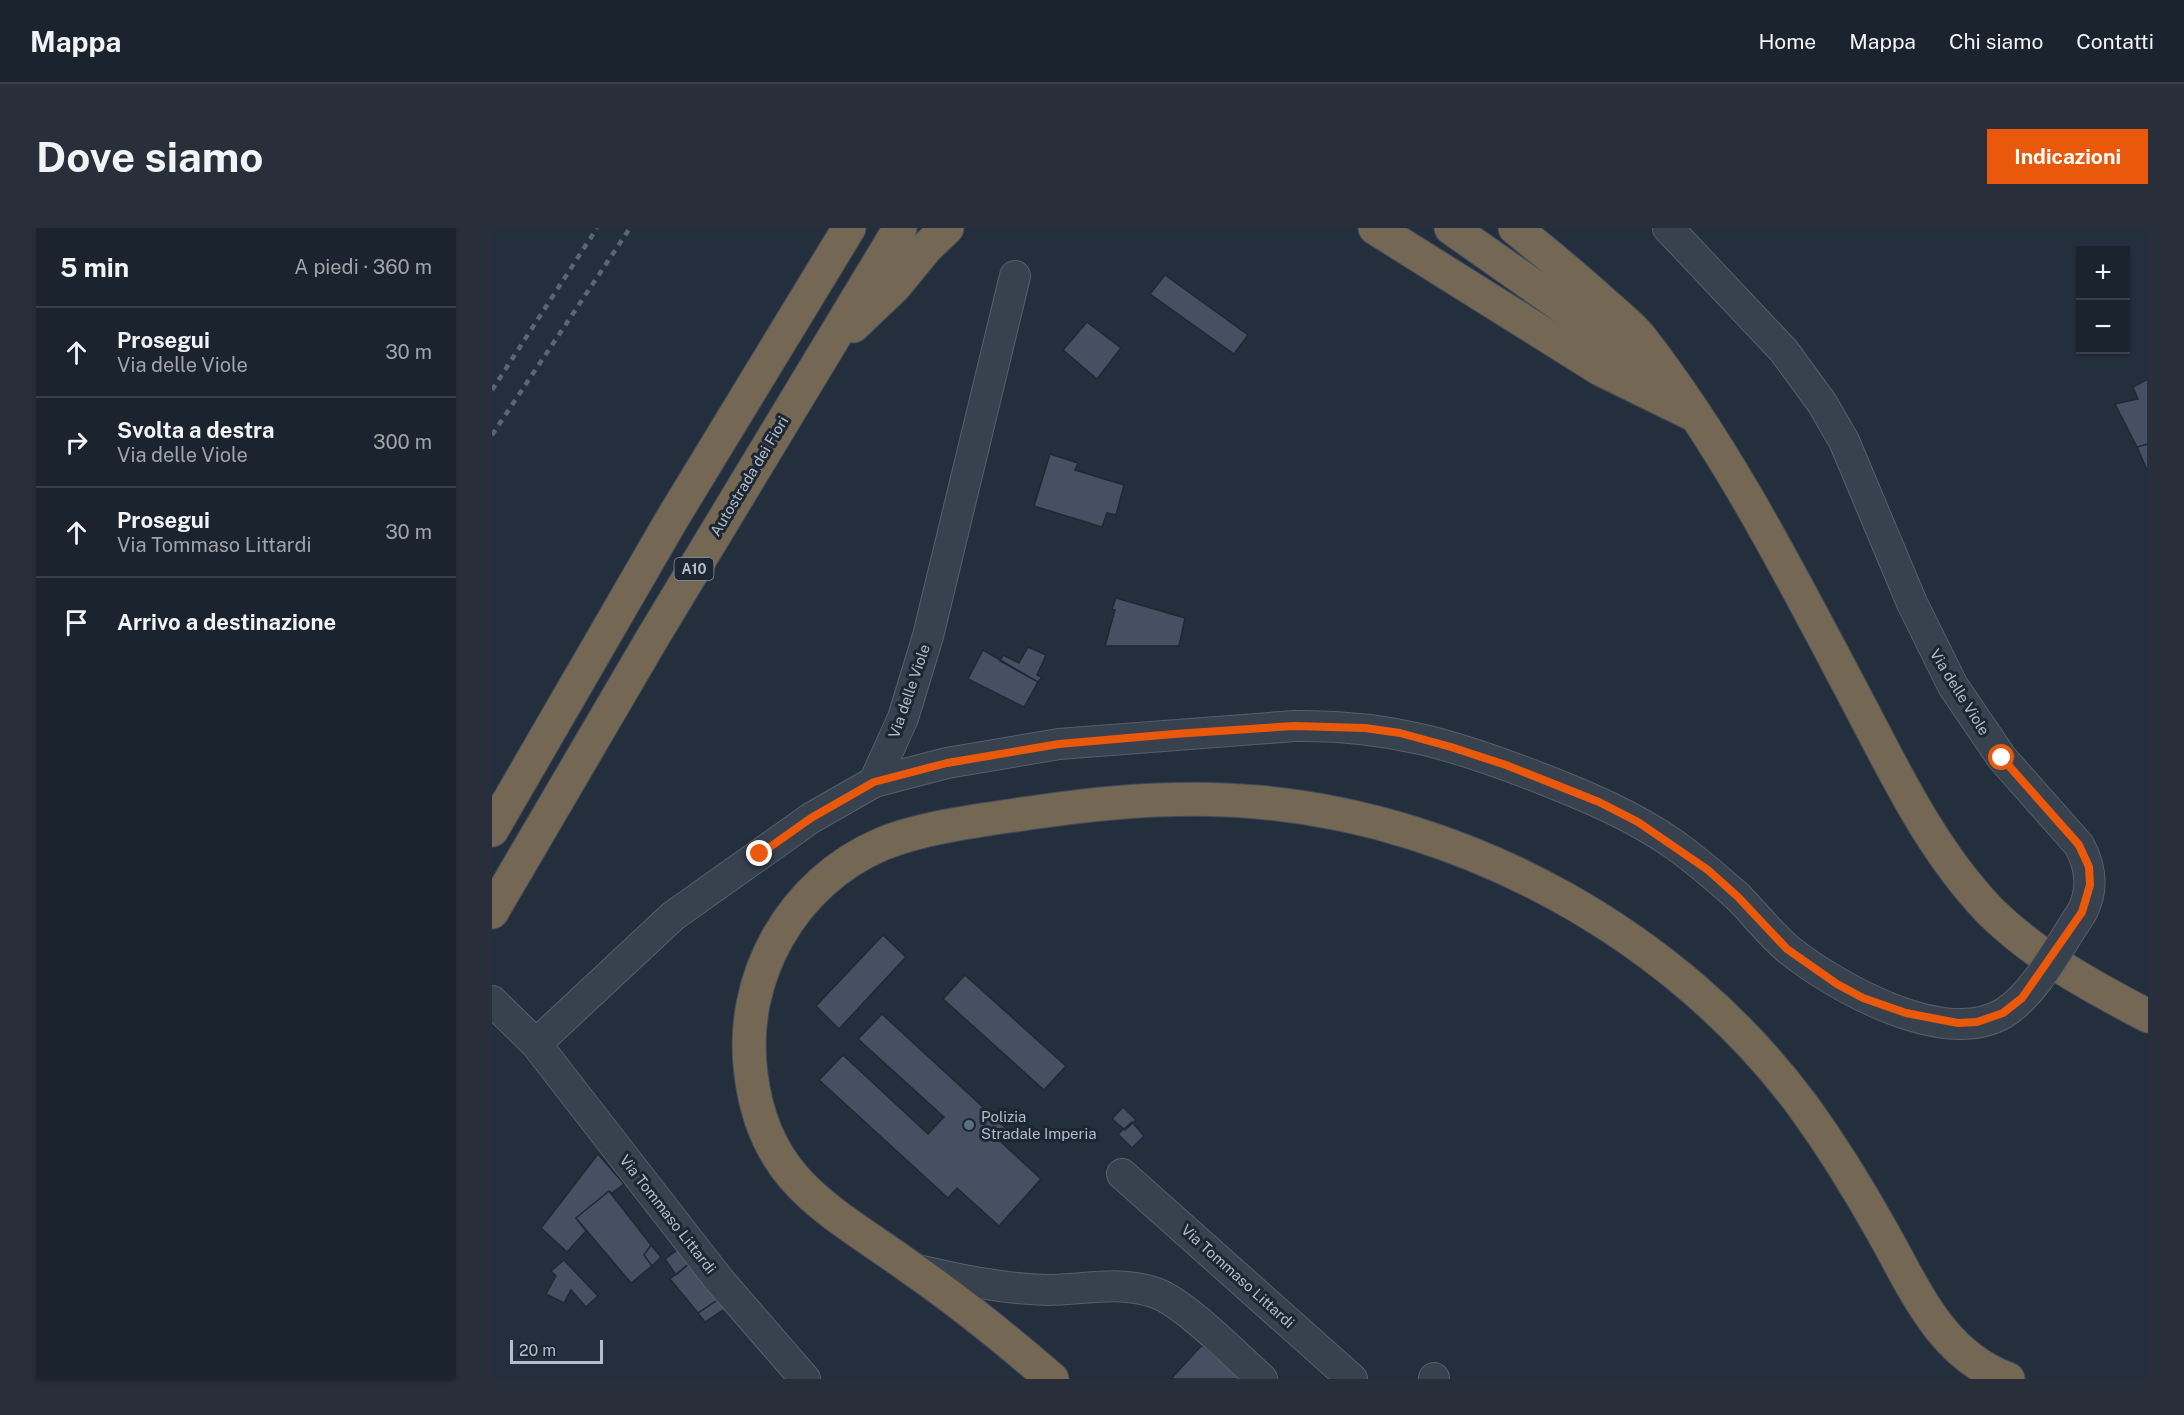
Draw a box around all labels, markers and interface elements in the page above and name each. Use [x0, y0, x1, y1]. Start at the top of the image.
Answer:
text: Mappa [30, 25, 121, 58]
text: Home [1758, 29, 1816, 54]
text: Mappa [1849, 29, 1916, 54]
text: Chi siamo [1949, 29, 2043, 54]
text: Contatti [2076, 29, 2154, 54]
button: Indicazioni [1987, 129, 2148, 184]
text: Dove siamo [36, 132, 263, 181]
map controls [2076, 246, 2130, 354]
button: + [2076, 246, 2130, 300]
text: 5 min [60, 252, 129, 283]
text: A piedi · 360 m [294, 255, 432, 279]
button: − [2076, 300, 2130, 354]
text: Prosegui [117, 327, 210, 353]
icon: ahead [60, 336, 93, 369]
text: 30 m [385, 340, 432, 364]
text: Via delle Viole [117, 353, 248, 377]
street label: Autostrada dei Fiori [707, 413, 791, 539]
text: Svolta a destra [117, 417, 274, 443]
icon: right [60, 426, 93, 459]
text: 300 m [373, 430, 432, 454]
text: Via delle Viole [117, 443, 248, 467]
text: Prosegui [117, 507, 210, 533]
icon: ahead [60, 516, 93, 549]
text: 30 m [385, 520, 432, 544]
text: Via Tommaso Littardi [117, 533, 312, 557]
road number: A10 [674, 558, 714, 580]
icon: arrive [60, 606, 93, 639]
text: Arrivo a destinazione [117, 609, 336, 635]
street label: Via delle Viole [885, 642, 933, 740]
street label: Via delle Viole [1927, 646, 1993, 738]
route start [1988, 744, 2014, 770]
route end [746, 840, 772, 866]
place label: Polizia Stradale Imperia [981, 1108, 1096, 1142]
marker: Polizia Stradale Imperia [962, 1118, 976, 1132]
street label: Via Tommaso Littardi [616, 1151, 720, 1277]
street label: Via Tommaso Littardi [1178, 1221, 1298, 1331]
scale bar [510, 1337, 603, 1364]
text: 20 m [519, 1341, 556, 1360]

